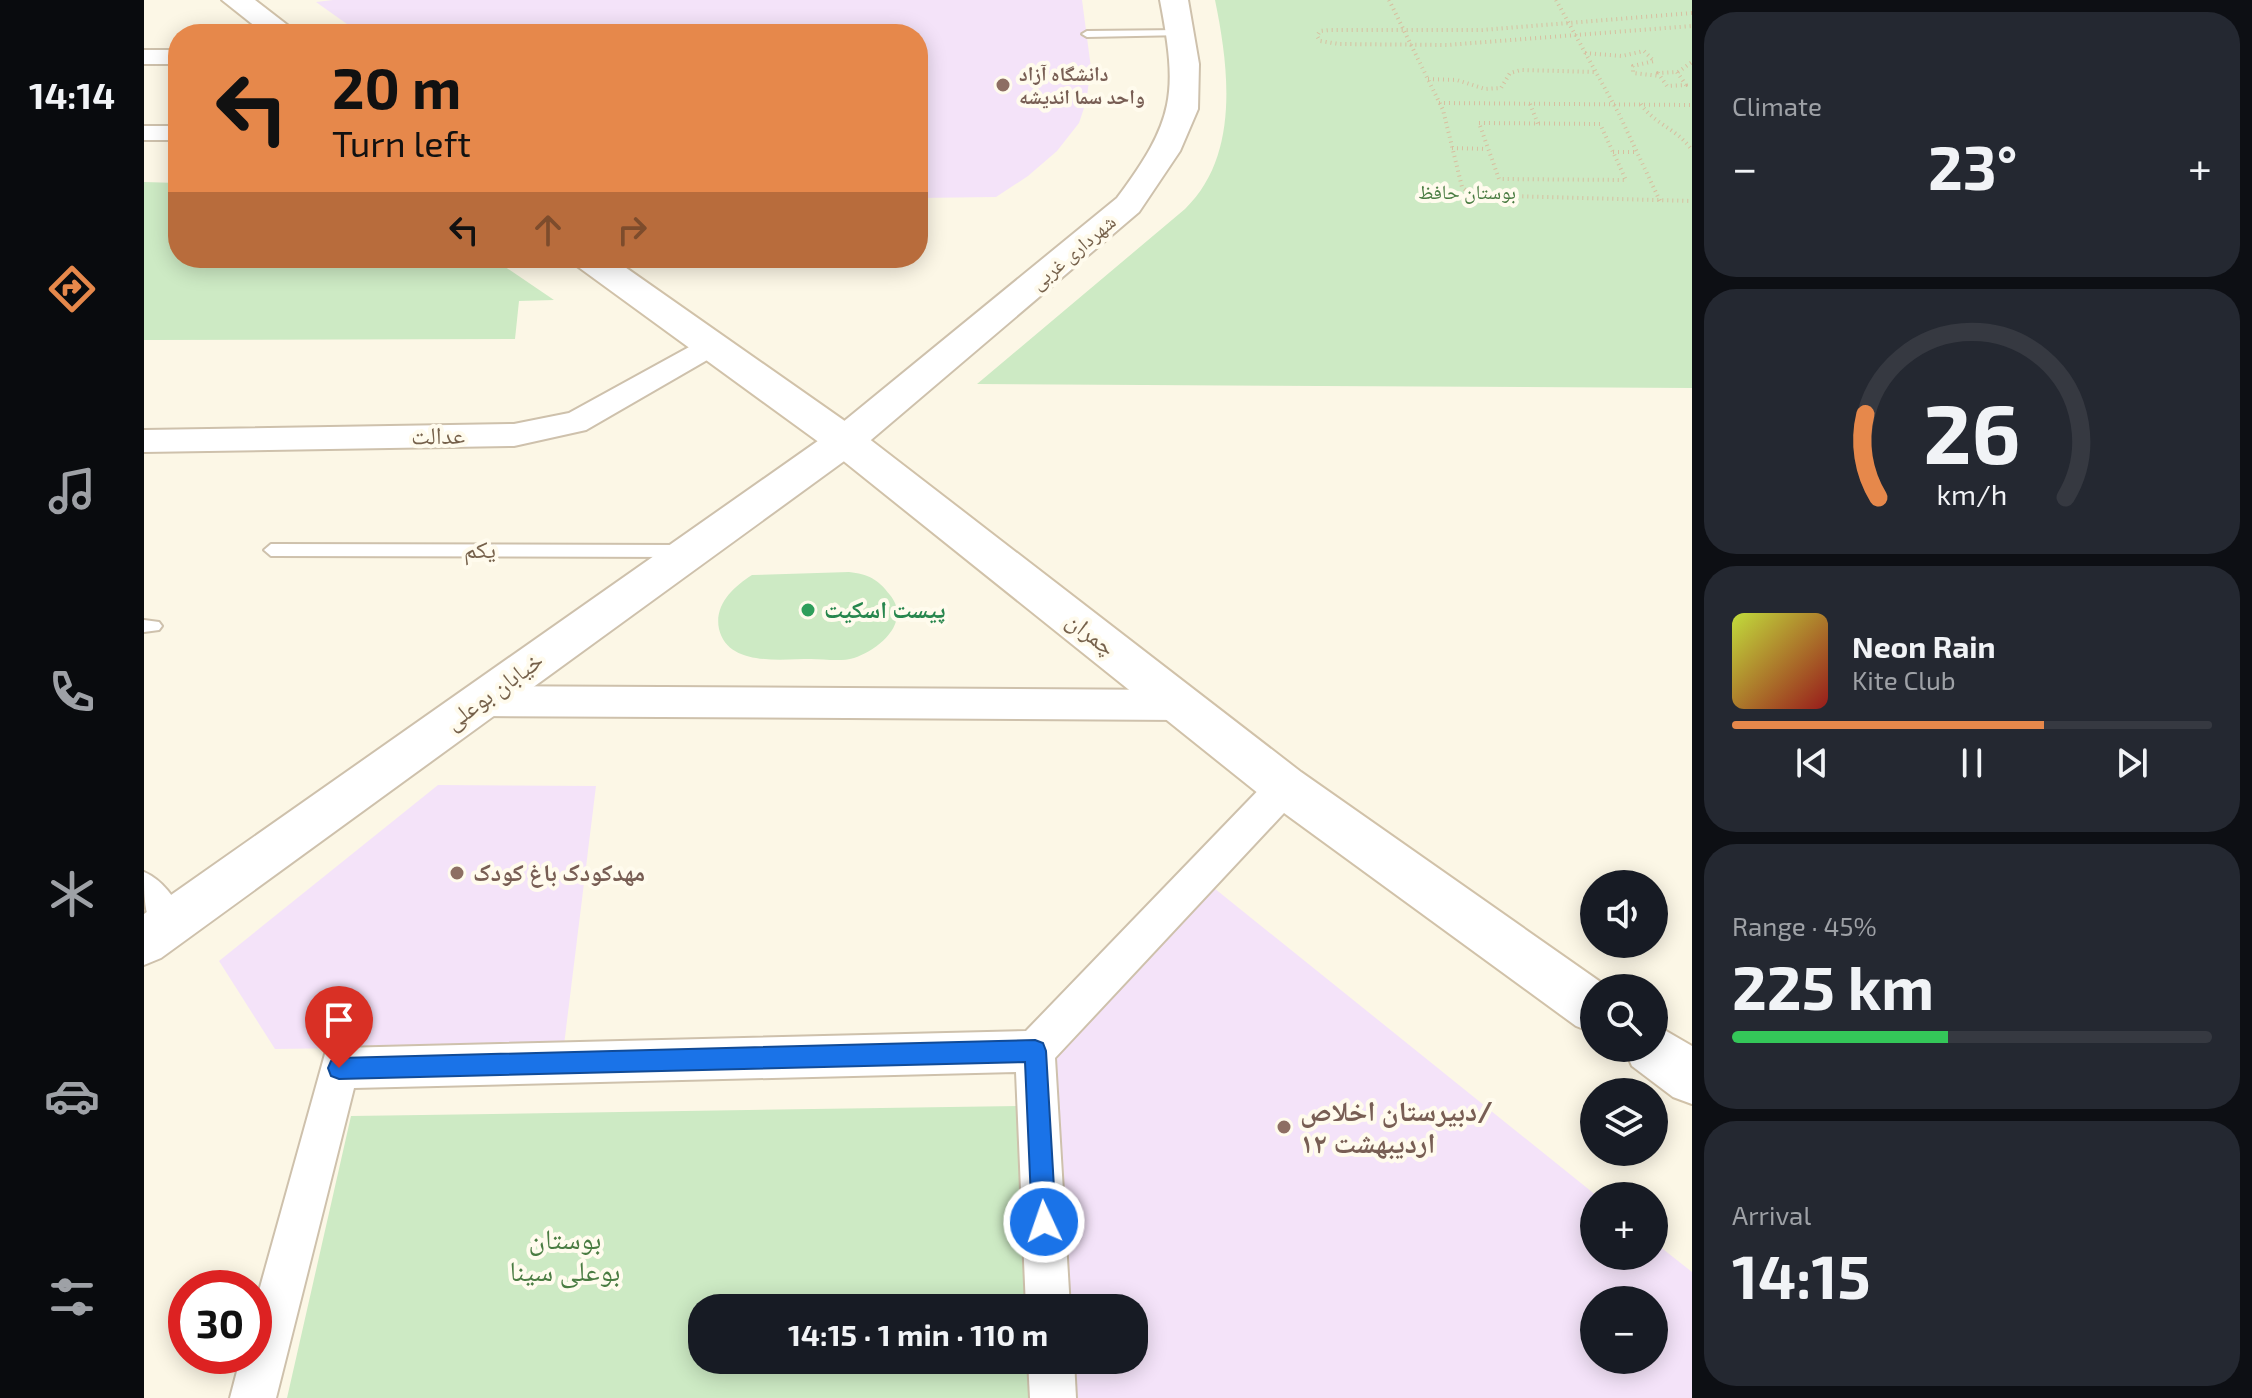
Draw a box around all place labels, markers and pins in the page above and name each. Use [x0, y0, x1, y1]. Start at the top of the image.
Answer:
place label: دانشگاه آزاد واحد سما اندیشه [1019, 61, 1145, 109]
marker: دانشگاه آزاد واحد سما اندیشه [994, 76, 1012, 94]
place label: پیست اسکیت [824, 594, 945, 624]
marker: پیست اسکیت [799, 601, 817, 619]
place label: مهدکودک باغ کودک [473, 857, 645, 888]
marker: مهدکودک باغ کودک [448, 864, 466, 882]
pin [305, 986, 373, 1068]
place label: دبیرستان اخلاص/ ۱۲ اردیبهشت [1300, 1093, 1493, 1160]
marker: دبیرستان اخلاص/ ۱۲ اردیبهشت [1275, 1118, 1293, 1136]

